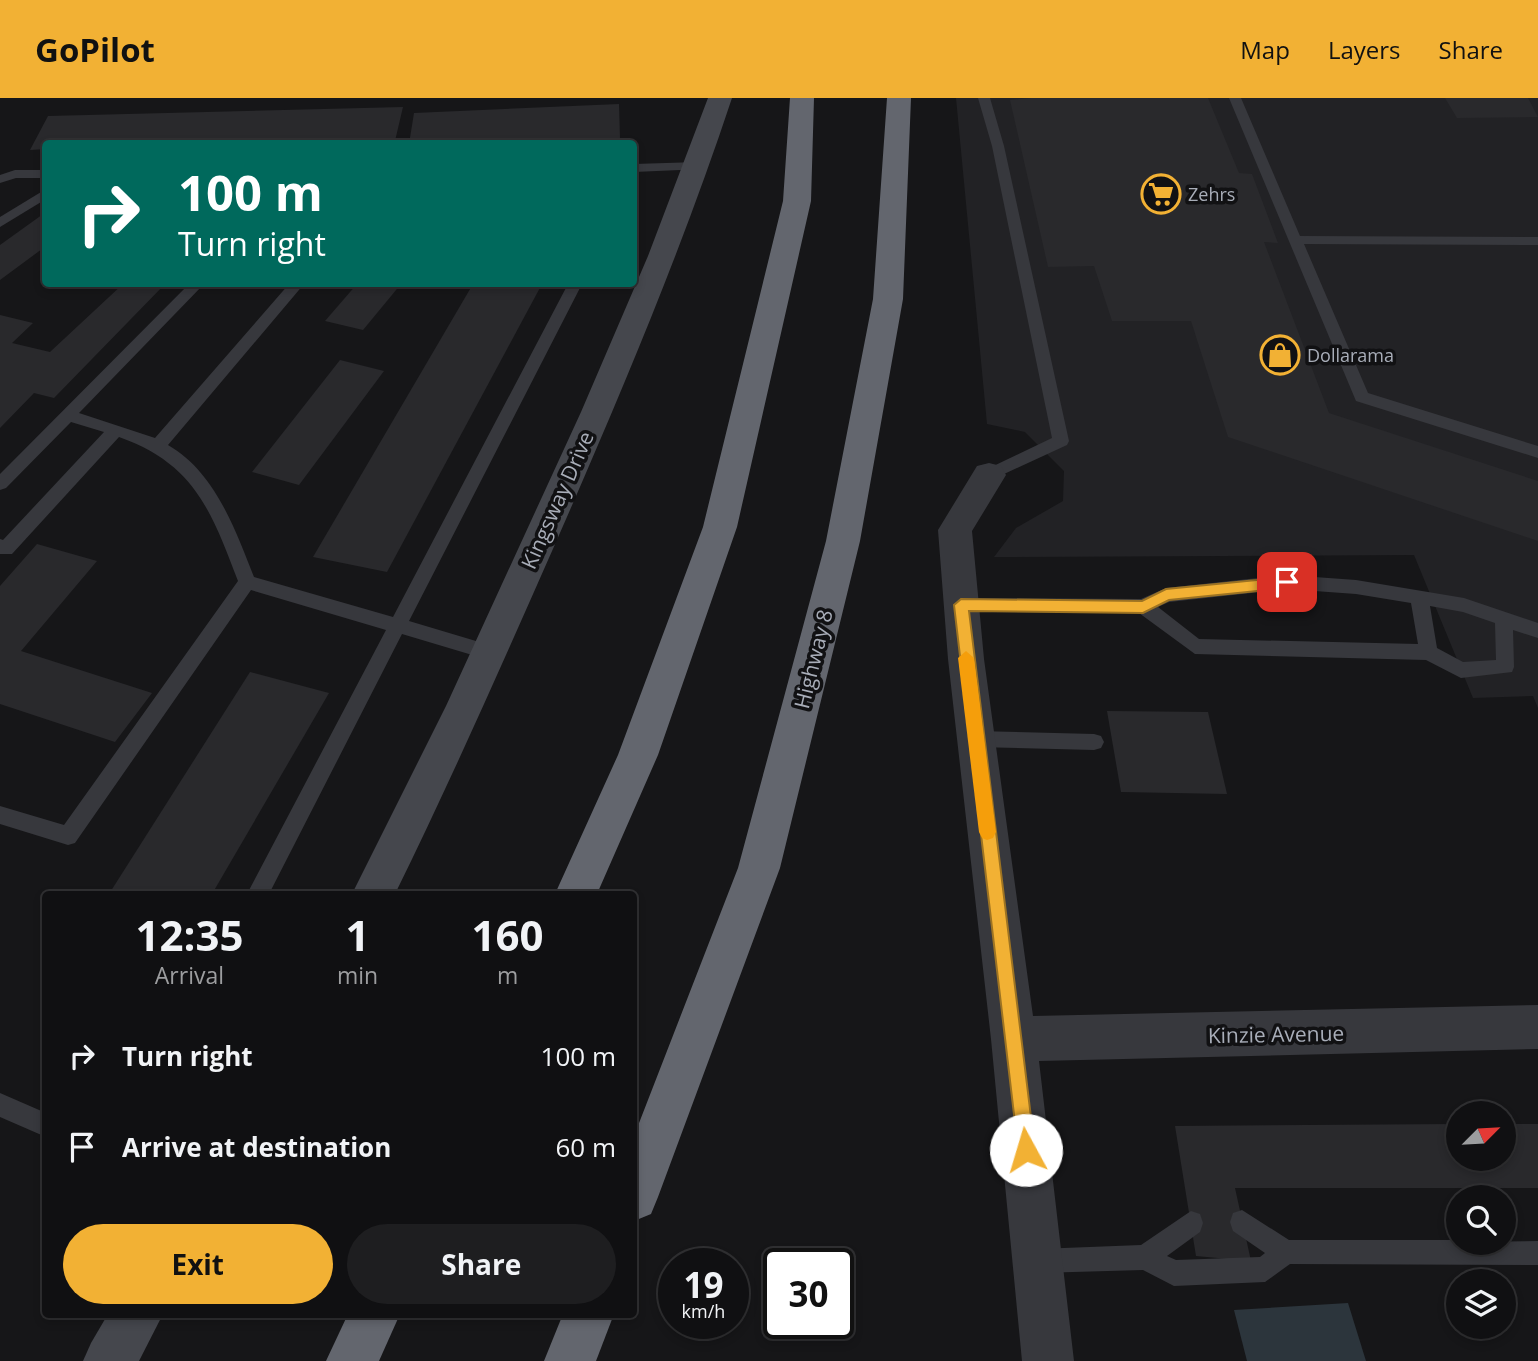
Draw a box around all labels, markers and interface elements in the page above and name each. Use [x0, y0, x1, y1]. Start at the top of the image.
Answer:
text: GoPilot [35, 27, 155, 72]
text: Map [1240, 33, 1290, 66]
text: Layers [1328, 33, 1401, 66]
text: Share [1439, 33, 1503, 66]
text: 100 m [178, 159, 323, 225]
icon: right [63, 168, 154, 259]
supermarket icon: Zehrs [1140, 173, 1182, 215]
place label: Zehrs [1188, 182, 1235, 206]
text: Turn right [178, 222, 326, 265]
shop icon: Dollarama [1259, 334, 1301, 376]
place label: Dollarama [1307, 343, 1394, 367]
street label: Kingsway Drive [514, 427, 600, 573]
pin [1257, 552, 1317, 612]
icon: arrive [1268, 563, 1306, 601]
street label: Highway 8 [787, 607, 839, 711]
text: 12:35 [135, 906, 243, 963]
text: 1 [345, 906, 370, 963]
text: 160 [472, 906, 544, 963]
text: Arrival [155, 959, 224, 991]
text: min [337, 959, 378, 991]
text: m [497, 959, 518, 991]
street label: Kinzie Avenue [1207, 1019, 1345, 1049]
icon: right [63, 1037, 101, 1075]
text: Turn right [122, 1038, 253, 1074]
text: 100 m [541, 1038, 616, 1074]
north arrow [1446, 1101, 1516, 1171]
map controls [1446, 1101, 1516, 1339]
position arrow [989, 1113, 1063, 1187]
icon: arrive [63, 1128, 101, 1166]
text: Arrive at destination [122, 1129, 391, 1165]
text: 60 m [555, 1129, 616, 1165]
button: search [1446, 1185, 1516, 1255]
button: Exit [63, 1224, 333, 1304]
button: Share [347, 1224, 616, 1304]
speed limit sign: 30 [763, 1248, 854, 1339]
text: 19 [683, 1261, 724, 1308]
button: layers [1446, 1269, 1516, 1339]
text: km/h [682, 1299, 725, 1323]

